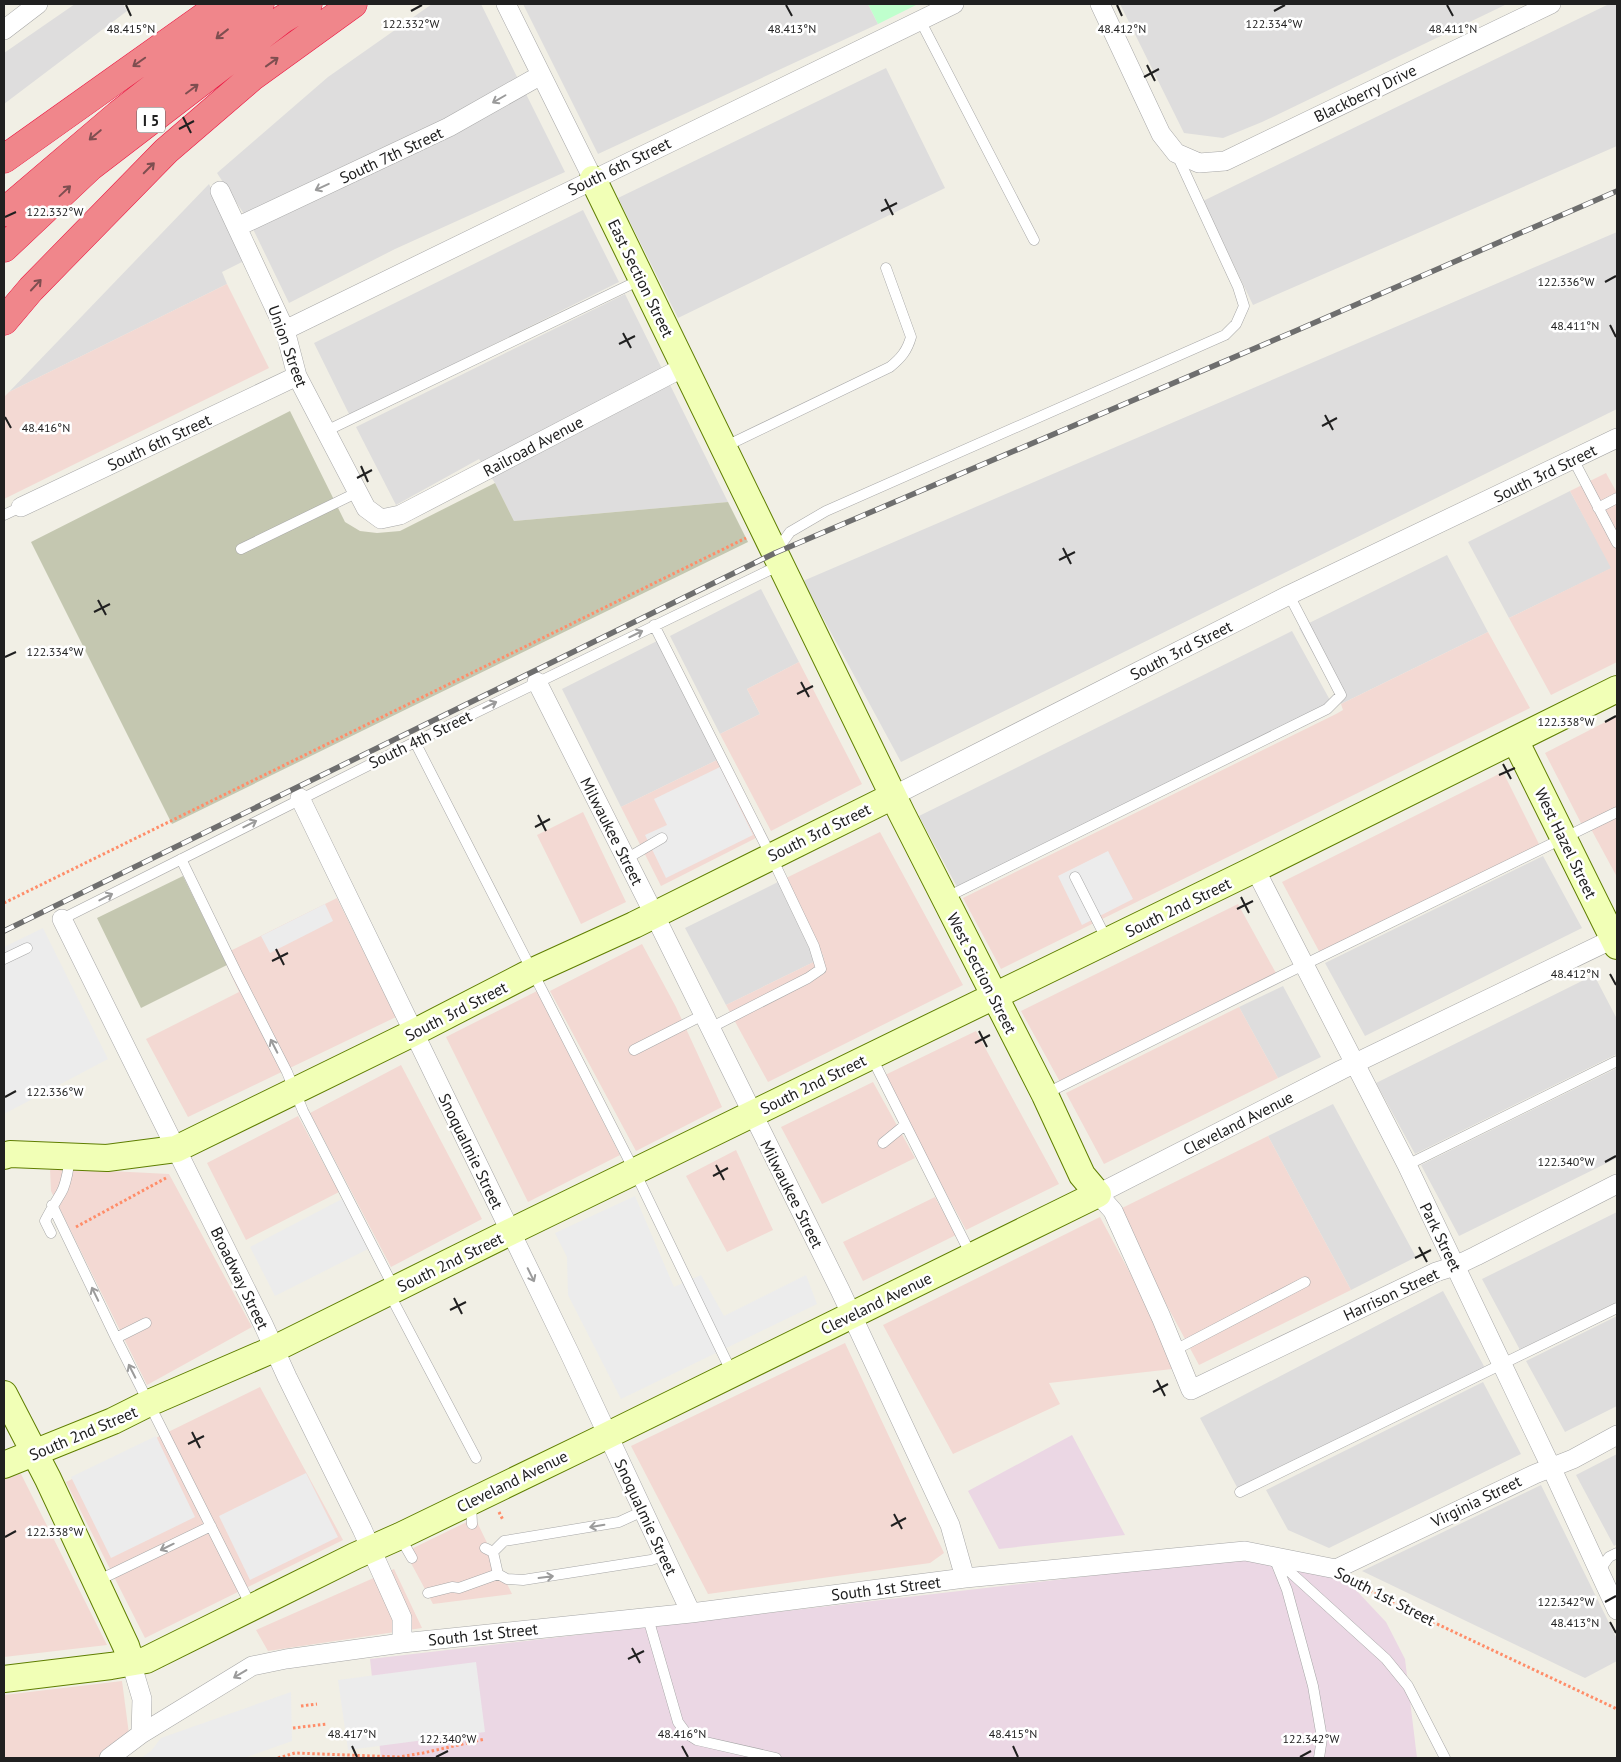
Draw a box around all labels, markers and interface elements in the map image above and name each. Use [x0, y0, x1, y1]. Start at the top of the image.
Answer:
text: 122.332°W [383, 16, 439, 31]
text: 122.334°W [1246, 16, 1302, 31]
text: 48.415°N [107, 21, 155, 36]
text: 48.413°N [768, 21, 816, 36]
text: 48.412°N [1098, 21, 1146, 36]
text: 48.411°N [1429, 21, 1477, 36]
one-way arrow [216, 28, 229, 39]
one-way arrow [132, 57, 146, 67]
one-way arrow [265, 57, 278, 68]
street label: Blackberry Drive [1311, 60, 1419, 126]
one-way arrow [185, 84, 198, 95]
one-way arrow [492, 94, 507, 104]
road number: I 5 [137, 108, 165, 132]
street label: South 7th Street [336, 122, 446, 188]
one-way arrow [88, 129, 101, 140]
street label: South 6th Street [564, 132, 674, 200]
one-way arrow [143, 162, 155, 174]
one-way arrow [315, 182, 330, 192]
one-way arrow [59, 185, 71, 197]
text: 122.332°W [27, 204, 83, 219]
street label: East Section Street [604, 216, 678, 341]
text: 122.336°W [1538, 274, 1594, 289]
one-way arrow [30, 278, 42, 291]
street label: Union Street [264, 302, 312, 390]
text: 48.411°N [1551, 318, 1599, 333]
street label: South 6th Street [104, 409, 215, 475]
street label: Railroad Avenue [480, 411, 586, 481]
text: 48.416°N [22, 420, 70, 435]
street label: South 3rd Street [1490, 439, 1600, 507]
street label: South 3rd Street [1127, 615, 1236, 684]
one-way arrow [628, 629, 643, 638]
text: 122.334°W [27, 644, 83, 659]
one-way arrow [482, 700, 497, 709]
street label: South 4th Street [365, 705, 475, 773]
text: 122.338°W [1538, 714, 1594, 729]
street label: Milwaukee Street [576, 774, 648, 889]
street label: West Hazel Street [1531, 784, 1602, 902]
street label: South 3rd Street [764, 798, 874, 866]
one-way arrow [243, 819, 258, 829]
street label: South 2nd Street [1122, 872, 1235, 941]
one-way arrow [98, 892, 113, 902]
street label: West Section Street [943, 909, 1021, 1037]
text: 48.412°N [1551, 966, 1599, 981]
street label: South 3rd Street [402, 976, 511, 1045]
one-way arrow [269, 1039, 278, 1054]
street label: South 2nd Street [757, 1049, 870, 1118]
text: 122.336°W [27, 1084, 83, 1099]
street label: Cleveland Avenue [1180, 1087, 1296, 1159]
street label: Snoqualmie Street [434, 1090, 508, 1213]
street label: Milwaukee Street [756, 1137, 828, 1252]
text: 122.340°W [1538, 1154, 1594, 1169]
street label: Park Street [1416, 1199, 1466, 1275]
street label: Broadway Street [207, 1223, 274, 1333]
street label: South 2nd Street [394, 1227, 507, 1296]
street label: Harrison Street [1340, 1263, 1442, 1325]
one-way arrow [527, 1268, 537, 1283]
street label: Cleveland Avenue [817, 1268, 935, 1338]
one-way arrow [89, 1286, 99, 1301]
one-way arrow [127, 1363, 137, 1378]
street label: South 2nd Street [26, 1401, 141, 1465]
street label: Cleveland Avenue [453, 1446, 571, 1516]
street label: Snoqualmie Street [610, 1456, 682, 1579]
street label: Virginia Street [1427, 1470, 1525, 1532]
one-way arrow [589, 1521, 605, 1531]
text: 122.338°W [27, 1524, 83, 1539]
one-way arrow [160, 1543, 175, 1553]
street label: South 1st Street [1331, 1562, 1439, 1630]
street label: South 1st Street [830, 1571, 942, 1605]
one-way arrow [538, 1572, 554, 1582]
text: 122.342°W [1538, 1594, 1594, 1609]
text: 48.413°N [1551, 1615, 1599, 1630]
street label: South 1st Street [427, 1618, 539, 1650]
one-way arrow [233, 1669, 247, 1679]
text: 48.417°N [328, 1726, 376, 1741]
text: 48.416°N [658, 1726, 706, 1741]
text: 48.415°N [989, 1726, 1037, 1741]
text: 122.340°W [420, 1731, 476, 1746]
text: 122.342°W [1283, 1731, 1339, 1746]

